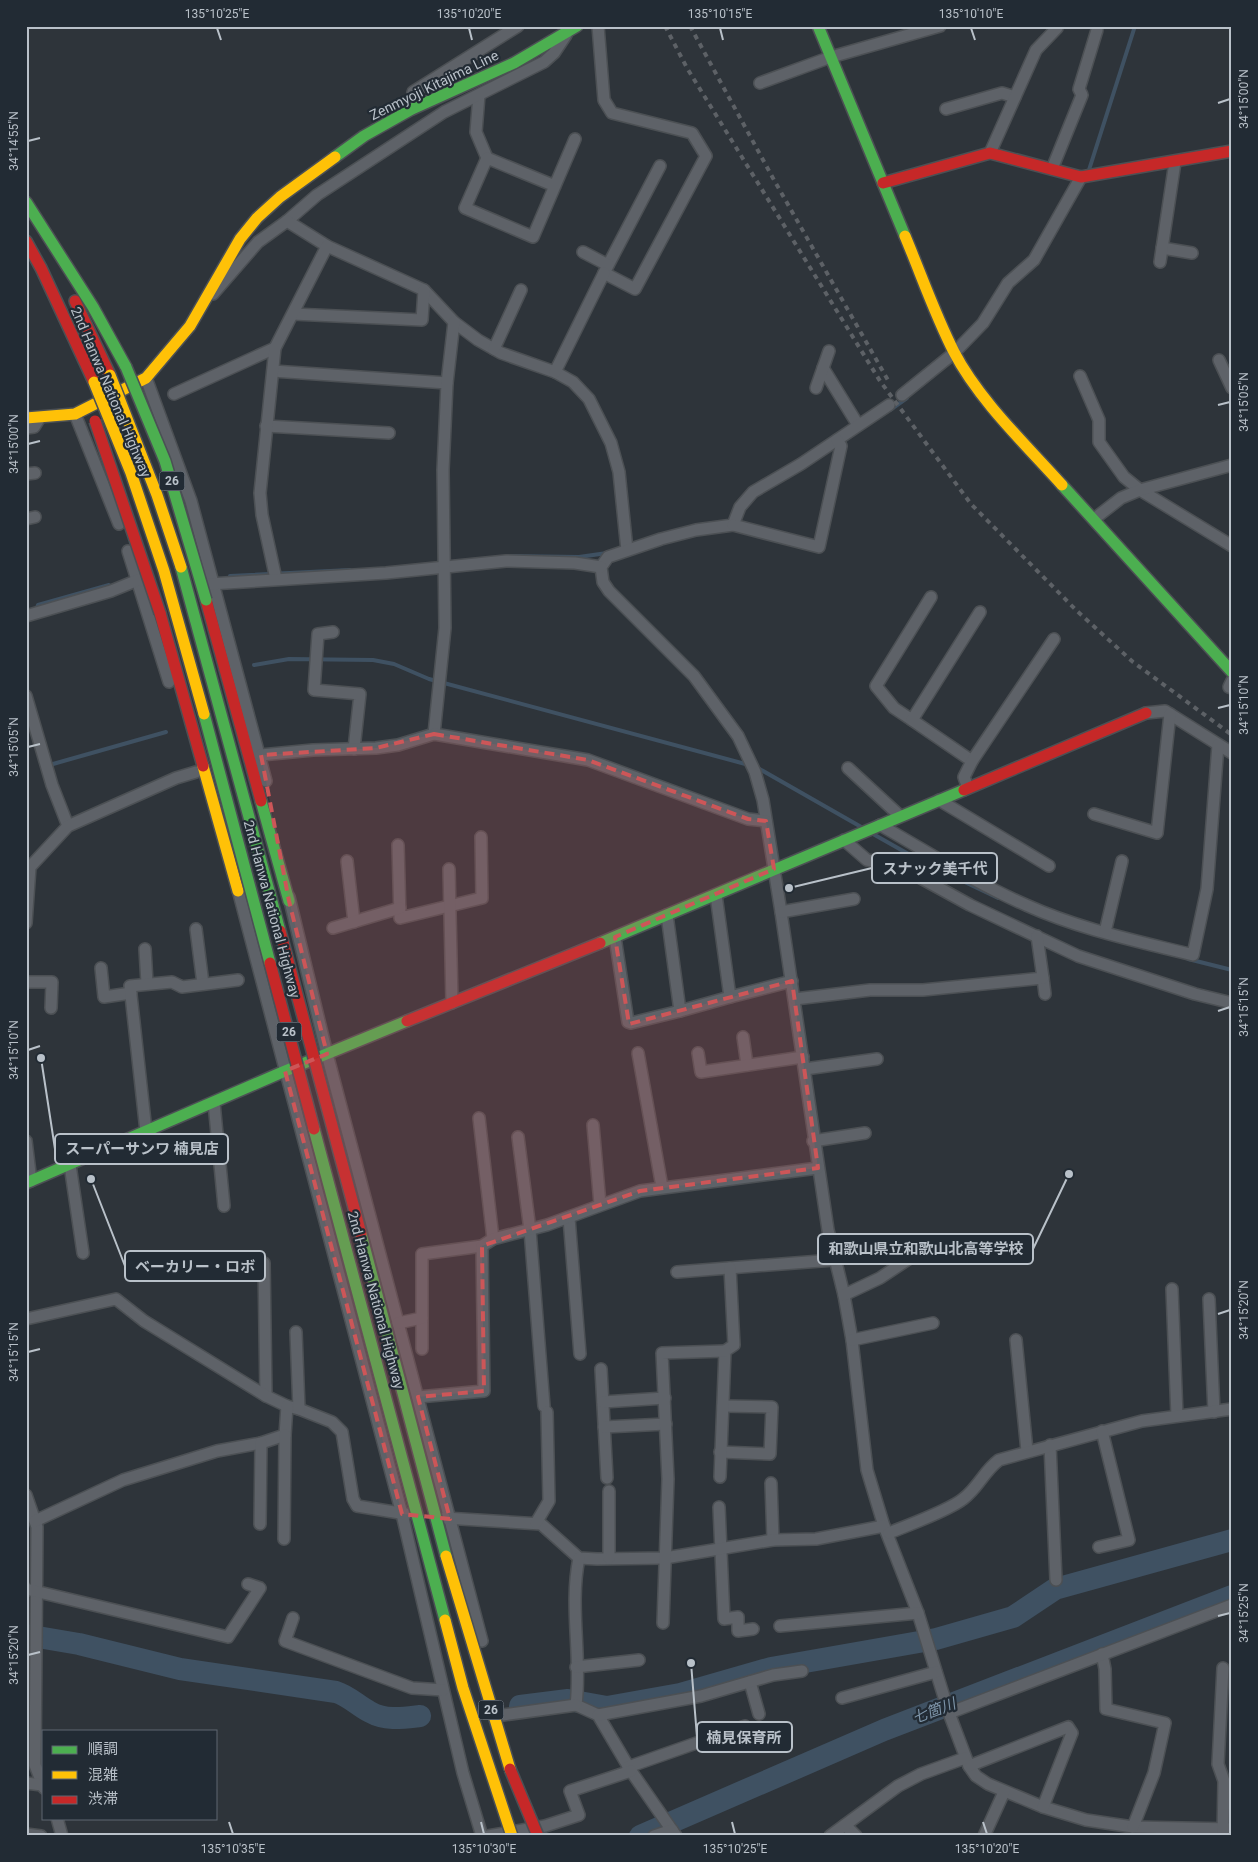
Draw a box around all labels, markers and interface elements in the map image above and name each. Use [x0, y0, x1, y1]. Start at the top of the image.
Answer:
text: 135°10'25"E [185, 7, 249, 21]
text: 135°10'20"E [437, 7, 501, 21]
text: 135°10'15"E [688, 7, 752, 21]
text: 135°10'10"E [939, 7, 1003, 21]
street label: Zenmyoji Kitajima Line [367, 47, 501, 123]
text: 34°15'00"N [1237, 69, 1251, 129]
text: 34°14'55"N [7, 111, 21, 171]
street label: 2nd Hanwa National Highway [68, 304, 154, 480]
text: 34°15'05"N [1237, 372, 1251, 432]
text: 34°15'00"N [7, 414, 21, 474]
road number: 26 [160, 472, 184, 491]
text: 34°15'10"N [1237, 675, 1251, 735]
text: 34°15'05"N [7, 717, 21, 777]
street label: 2nd Hanwa National Highway [241, 818, 304, 1000]
callout: スナック美千代 [872, 853, 997, 883]
text: スナック美千代 [882, 860, 988, 878]
text: 34°15'15"N [1237, 977, 1251, 1037]
text: 34°15'10"N [7, 1020, 21, 1080]
road number: 26 [276, 1022, 302, 1042]
callout: スーパーサンワ 楠見店 [55, 1134, 228, 1164]
text: スーパーサンワ 楠見店 [65, 1140, 219, 1158]
street label: 2nd Hanwa National Highway [345, 1209, 408, 1391]
callout: 和歌山県立和歌山北高等学校 [818, 1234, 1033, 1264]
text: 和歌山県立和歌山北高等学校 [828, 1240, 1024, 1258]
callout: ベーカリー・ロボ [125, 1251, 265, 1281]
text: ベーカリー・ロボ [135, 1258, 255, 1276]
text: 34°15'20"N [1237, 1280, 1251, 1340]
text: 34°15'15"N [7, 1322, 21, 1382]
text: 34°15'25"N [1237, 1583, 1251, 1643]
text: 34°15'20"N [7, 1625, 21, 1685]
water label: 七箇川 [910, 1694, 960, 1727]
road number: 26 [478, 1700, 504, 1720]
callout: 楠見保育所 [697, 1722, 792, 1752]
text: 楠見保育所 [706, 1729, 782, 1747]
legend [42, 1730, 218, 1820]
text: 順調 [88, 1740, 118, 1758]
text: 混雑 [88, 1766, 118, 1784]
text: 渋滞 [88, 1790, 118, 1808]
text: 135°10'35"E [201, 1842, 265, 1856]
text: 135°10'30"E [452, 1842, 516, 1856]
text: 135°10'25"E [703, 1842, 767, 1856]
text: 135°10'20"E [955, 1842, 1019, 1856]

